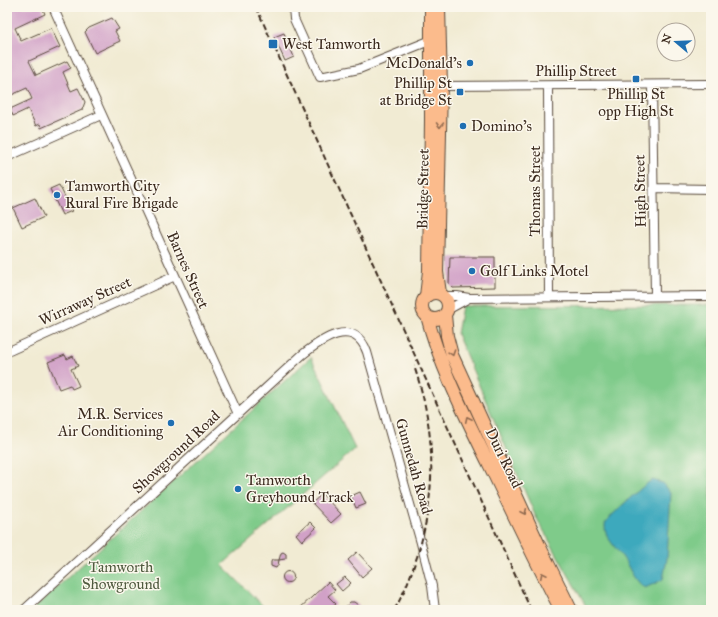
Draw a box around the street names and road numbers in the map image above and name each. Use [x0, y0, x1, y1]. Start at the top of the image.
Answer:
street label: Phillip Street [535, 62, 617, 80]
street label: Thomas Street [526, 145, 544, 237]
street label: Bridge Street [413, 148, 433, 230]
street label: High Street [630, 154, 650, 228]
street label: Barnes Street [163, 229, 213, 312]
street label: Wirraway Street [36, 272, 135, 329]
street label: Showground Road [128, 406, 224, 497]
street label: Gunnedah Road [392, 416, 436, 516]
street label: Duri Road [482, 425, 526, 491]

